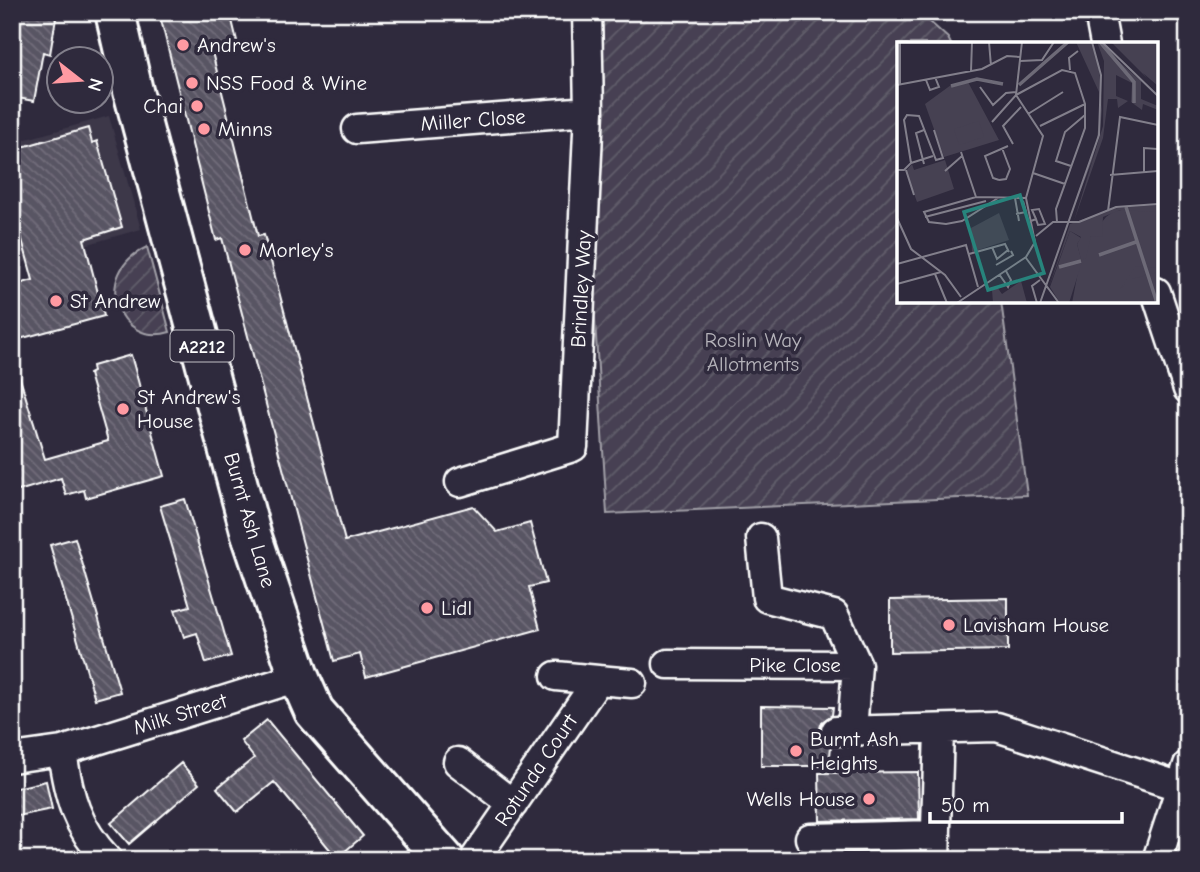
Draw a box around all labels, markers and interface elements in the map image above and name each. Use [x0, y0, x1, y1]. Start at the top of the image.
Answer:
place label: Andrew's [197, 33, 276, 57]
marker: Andrew's [175, 37, 191, 53]
inset map [897, 42, 1158, 303]
north arrow [46, 46, 116, 116]
place label: NSS Food & Wine [206, 71, 367, 95]
marker: NSS Food & Wine [184, 75, 200, 91]
text: N [83, 76, 108, 94]
place label: Chai [143, 94, 183, 118]
marker: Chai [189, 98, 205, 114]
street label: Miller Close [420, 104, 526, 136]
place label: Minns [218, 117, 272, 141]
marker: Minns [196, 121, 212, 137]
street label: Brindley Way [566, 229, 596, 348]
place label: Morley's [259, 238, 333, 262]
marker: Morley's [237, 242, 253, 258]
place label: St Andrew [70, 289, 161, 313]
marker: St Andrew [48, 293, 64, 309]
park label: Roslin Way Allotments [705, 328, 802, 376]
road number: A2212 [170, 330, 234, 362]
place label: St Andrew's House [137, 385, 240, 433]
marker: St Andrew's House [115, 401, 131, 417]
street label: Burnt Ash Lane [219, 450, 281, 590]
place label: Lidl [441, 596, 472, 620]
marker: Lidl [419, 600, 435, 616]
place label: Lavisham House [963, 613, 1109, 637]
marker: Lavisham House [941, 617, 957, 633]
street label: Pike Close [749, 653, 841, 677]
street label: Milk Street [130, 688, 231, 740]
street label: Rotunda Court [490, 709, 583, 830]
place label: Burnt Ash Heights [810, 727, 899, 775]
marker: Burnt Ash Heights [788, 743, 804, 759]
scale bar [930, 781, 1123, 825]
place label: Wells House [747, 787, 855, 811]
marker: Wells House [861, 791, 877, 807]
text: 50 m [941, 793, 990, 817]

